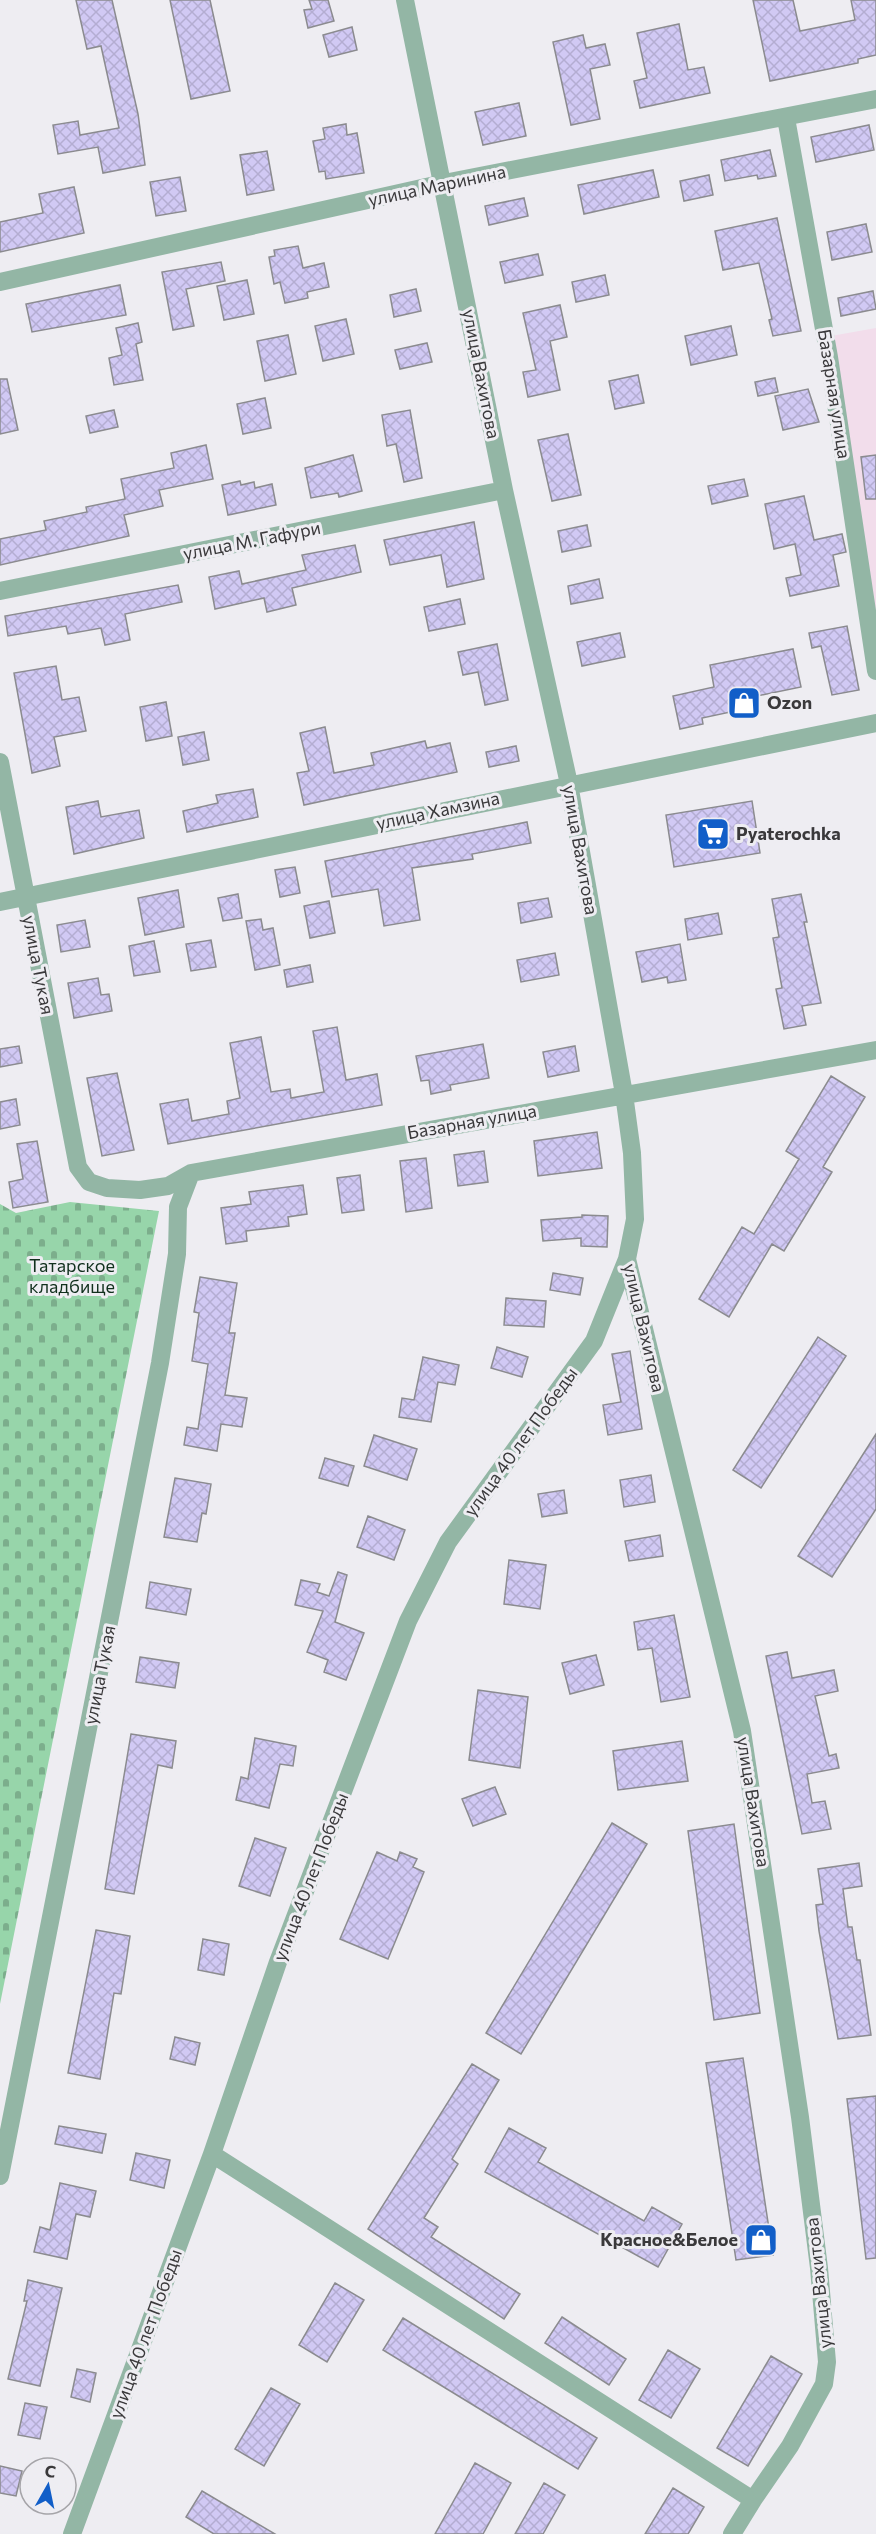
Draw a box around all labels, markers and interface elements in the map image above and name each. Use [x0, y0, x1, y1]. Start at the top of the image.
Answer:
street label: улица Маринина [366, 160, 508, 210]
street label: улица Вахитова [459, 307, 505, 440]
street label: Базарная улица [814, 327, 856, 460]
street label: улица М. Гафури [181, 516, 322, 564]
shop icon: Ozon [726, 685, 762, 721]
place label: Ozon [767, 691, 812, 713]
street label: улица Вахитова [559, 783, 603, 917]
street label: улица Хамзина [374, 786, 502, 834]
supermarket icon: Pyaterochka [695, 816, 731, 852]
place label: Pyaterochka [736, 822, 841, 844]
street label: улица Тукая [19, 913, 59, 1016]
street label: Базарная улица [405, 1099, 538, 1143]
park label: Татарское кладбище [29, 1254, 115, 1297]
street label: улица Вахитова [619, 1261, 670, 1394]
street label: улица 40 лет Победы [459, 1363, 582, 1520]
street label: улица Тукая [79, 1623, 119, 1726]
street label: улица Вахитова [733, 1735, 775, 1869]
street label: улица 40 лет Победы [268, 1789, 352, 1964]
street label: улица Вахитова [800, 2217, 836, 2350]
shop icon: Красное&Белое [743, 2222, 779, 2258]
place label: Красное&Белое [600, 2228, 738, 2250]
street label: улица 40 лет Победы [104, 2246, 186, 2421]
north arrow [18, 2456, 78, 2516]
text: С [44, 2460, 57, 2481]

